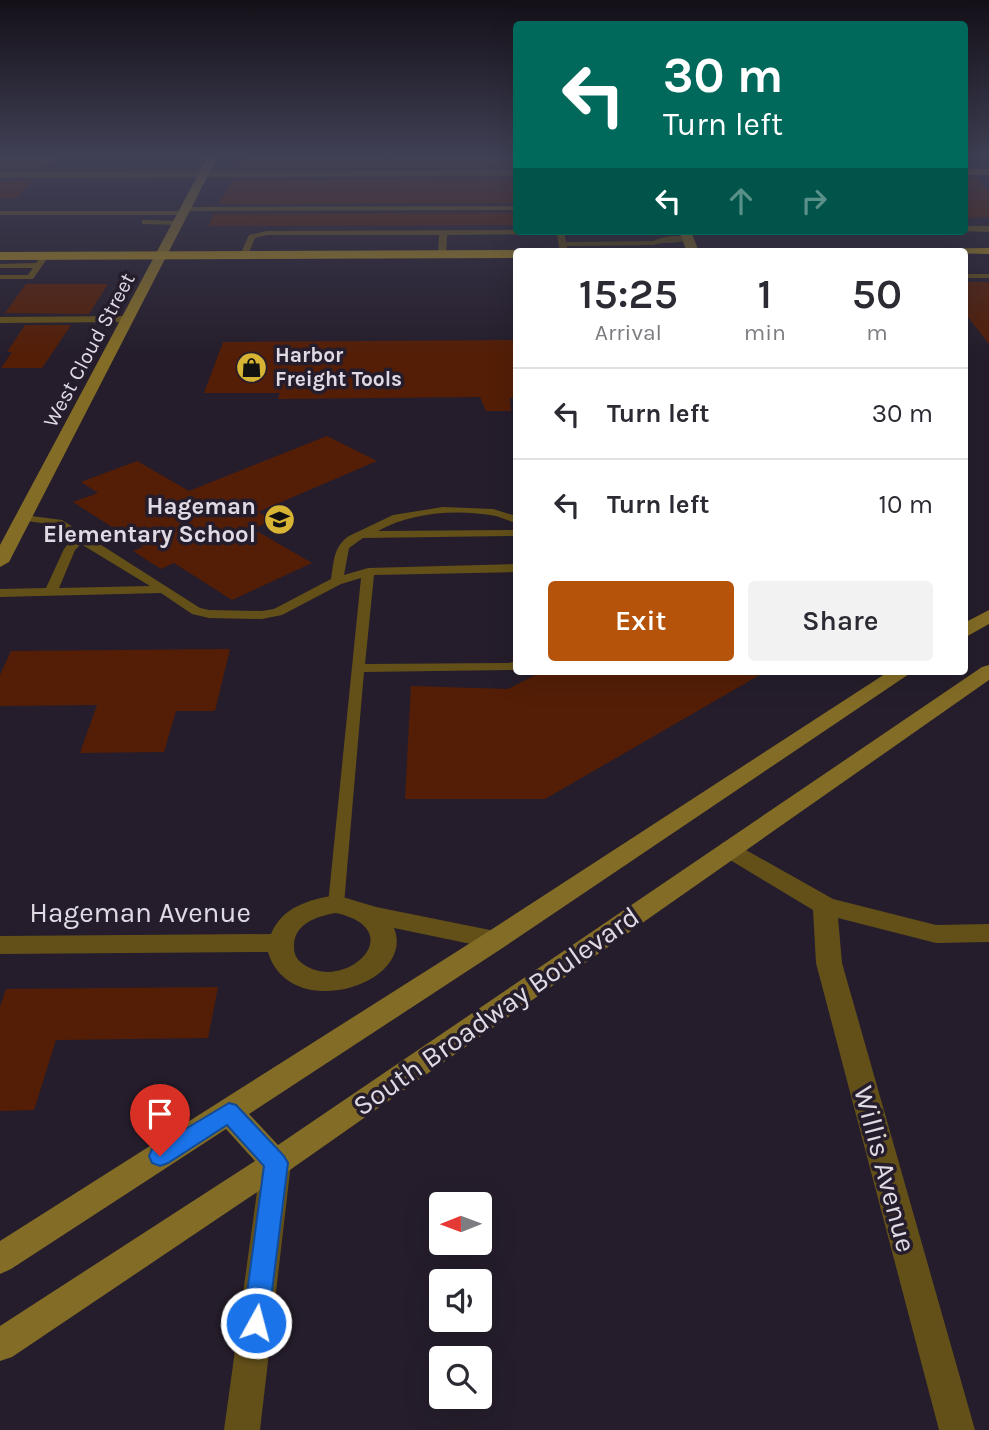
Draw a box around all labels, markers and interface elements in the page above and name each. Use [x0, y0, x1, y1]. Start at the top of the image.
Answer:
text: 30 m [663, 47, 783, 104]
icon: left [548, 49, 639, 140]
text: Turn left [663, 106, 783, 143]
icon: left [649, 182, 687, 220]
icon: ahead [722, 182, 760, 220]
icon: right [795, 182, 833, 220]
street label: West Cloud Street [38, 269, 140, 431]
text: 15:25 [579, 269, 678, 319]
text: 1 [758, 269, 772, 319]
text: 50 [852, 269, 902, 319]
text: Arrival [595, 319, 662, 346]
text: min [744, 319, 786, 346]
text: m [866, 319, 888, 346]
place label: Harbor Freight Tools [275, 343, 402, 391]
shop icon: Harbor Freight Tools [235, 350, 269, 384]
icon: left [548, 395, 586, 433]
text: Turn left [607, 398, 709, 429]
text: 30 m [872, 398, 933, 429]
icon: left [548, 486, 586, 524]
text: Turn left [607, 489, 709, 520]
text: 10 m [878, 489, 933, 520]
place label: Hageman Elementary School [43, 492, 256, 548]
school or university icon: Hageman Elementary School [262, 503, 296, 537]
button: Exit [548, 581, 734, 661]
button: Share [748, 581, 933, 661]
street label: Hageman Avenue [29, 896, 251, 929]
street label: South Broadway Boulevard [347, 900, 645, 1122]
street label: Willis Avenue [847, 1082, 923, 1256]
pin [130, 1084, 190, 1156]
icon: arrive [141, 1095, 179, 1133]
north arrow [429, 1192, 492, 1255]
map controls [429, 1192, 492, 1409]
button: sound [429, 1269, 492, 1332]
position arrow [219, 1286, 293, 1360]
button: search [429, 1346, 492, 1409]

